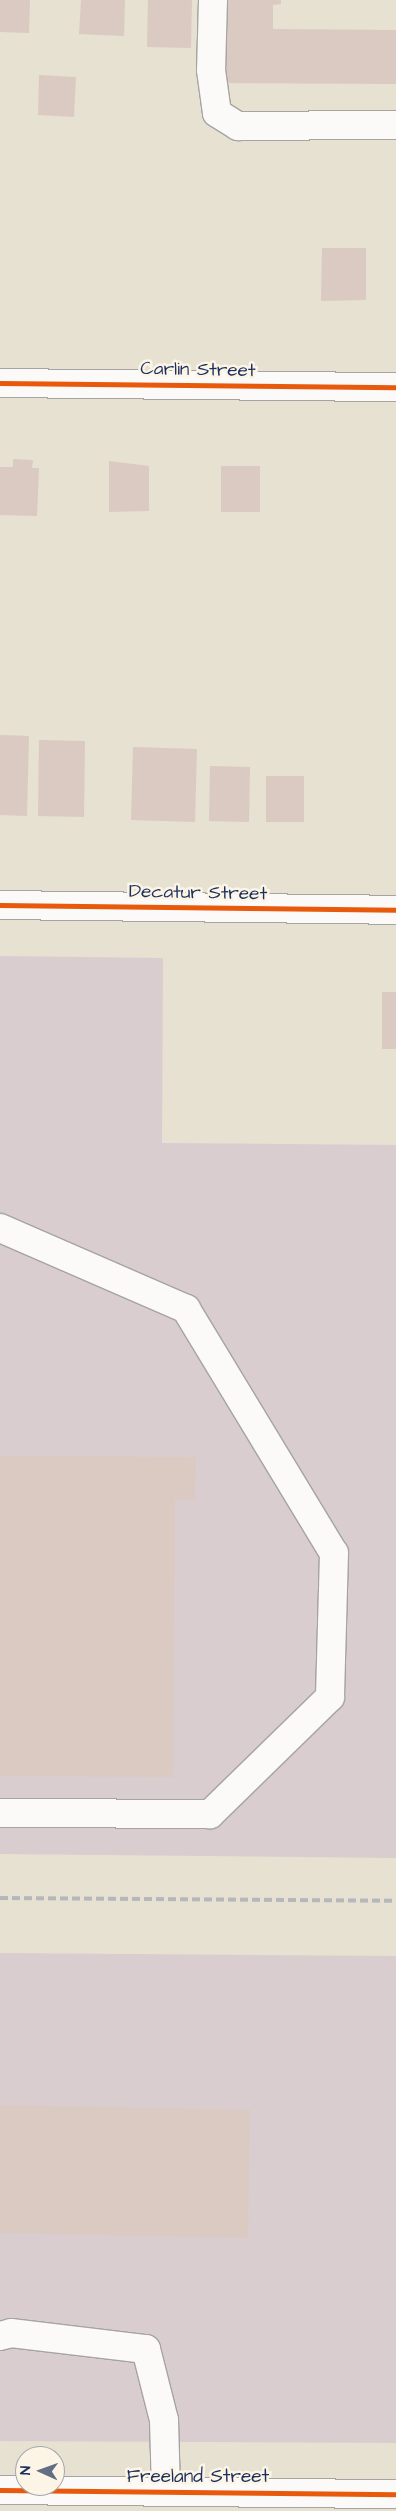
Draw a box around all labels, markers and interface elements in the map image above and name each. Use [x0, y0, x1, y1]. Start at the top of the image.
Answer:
street label: Carlin Street [140, 358, 256, 382]
street label: Decatur Street [129, 880, 267, 906]
north arrow [15, 2446, 65, 2496]
text: N [16, 2466, 36, 2475]
street label: Freeland Street [127, 2466, 269, 2488]

